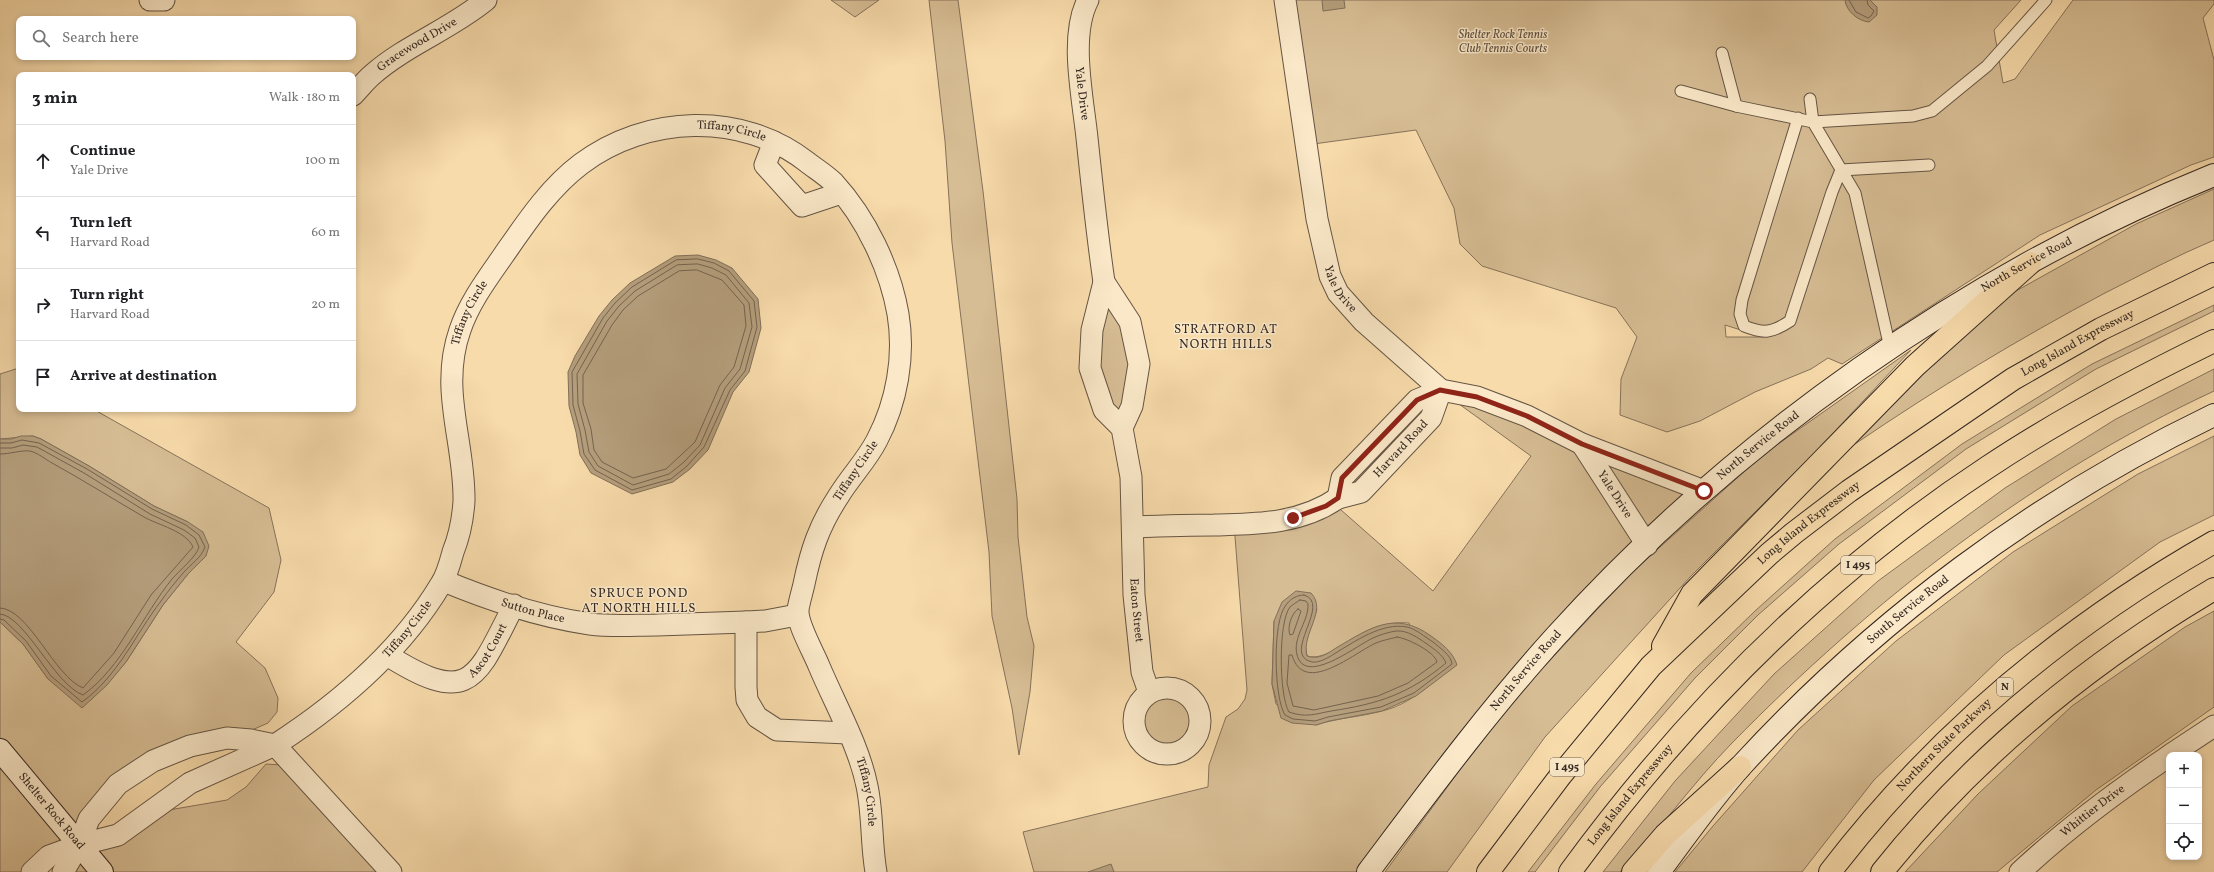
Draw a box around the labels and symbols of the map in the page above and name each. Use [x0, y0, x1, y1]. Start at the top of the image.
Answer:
street label: Gracewood Drive [374, 14, 460, 76]
park label: Shelter Rock Tennis Club Tennis Courts [1459, 27, 1548, 57]
street label: Yale Drive [1071, 66, 1093, 122]
street label: Tiffany Circle [697, 117, 769, 146]
street label: North Service Road [1978, 233, 2075, 297]
street label: Yale Drive [1320, 264, 1360, 317]
street label: Tiffany Circle [448, 277, 492, 347]
street label: Long Island Expressway [2018, 306, 2138, 381]
district label: STRATFORD AT NORTH HILLS [1174, 321, 1278, 354]
street label: North Service Road [1714, 407, 1803, 484]
street label: Harvard Road [1370, 416, 1432, 481]
street label: Tiffany Circle [830, 437, 882, 505]
street label: Yale Drive [1593, 467, 1636, 522]
street label: Long Island Expressway [1754, 477, 1864, 569]
route start [1695, 482, 1713, 500]
route end [1284, 509, 1302, 527]
road number: I 495 [1841, 556, 1875, 574]
street label: South Service Road [1864, 571, 1953, 648]
street label: Eaton Street [1126, 578, 1147, 643]
district label: SPRUCE POND AT NORTH HILLS [582, 585, 696, 618]
street label: Sutton Place [499, 595, 566, 627]
street label: Tiffany Circle [380, 597, 436, 662]
street label: Ascot Court [465, 621, 511, 682]
street label: North Service Road [1487, 627, 1566, 715]
road number: N [1997, 678, 2013, 696]
street label: Northern State Parkway [1893, 695, 1996, 795]
street label: Long Island Expressway [1584, 740, 1677, 849]
street label: Tiffany Circle [852, 755, 880, 827]
road number: I 495 [1550, 758, 1584, 776]
street label: Shelter Rock Road [14, 769, 88, 853]
street label: Whittier Drive [2057, 781, 2128, 841]

